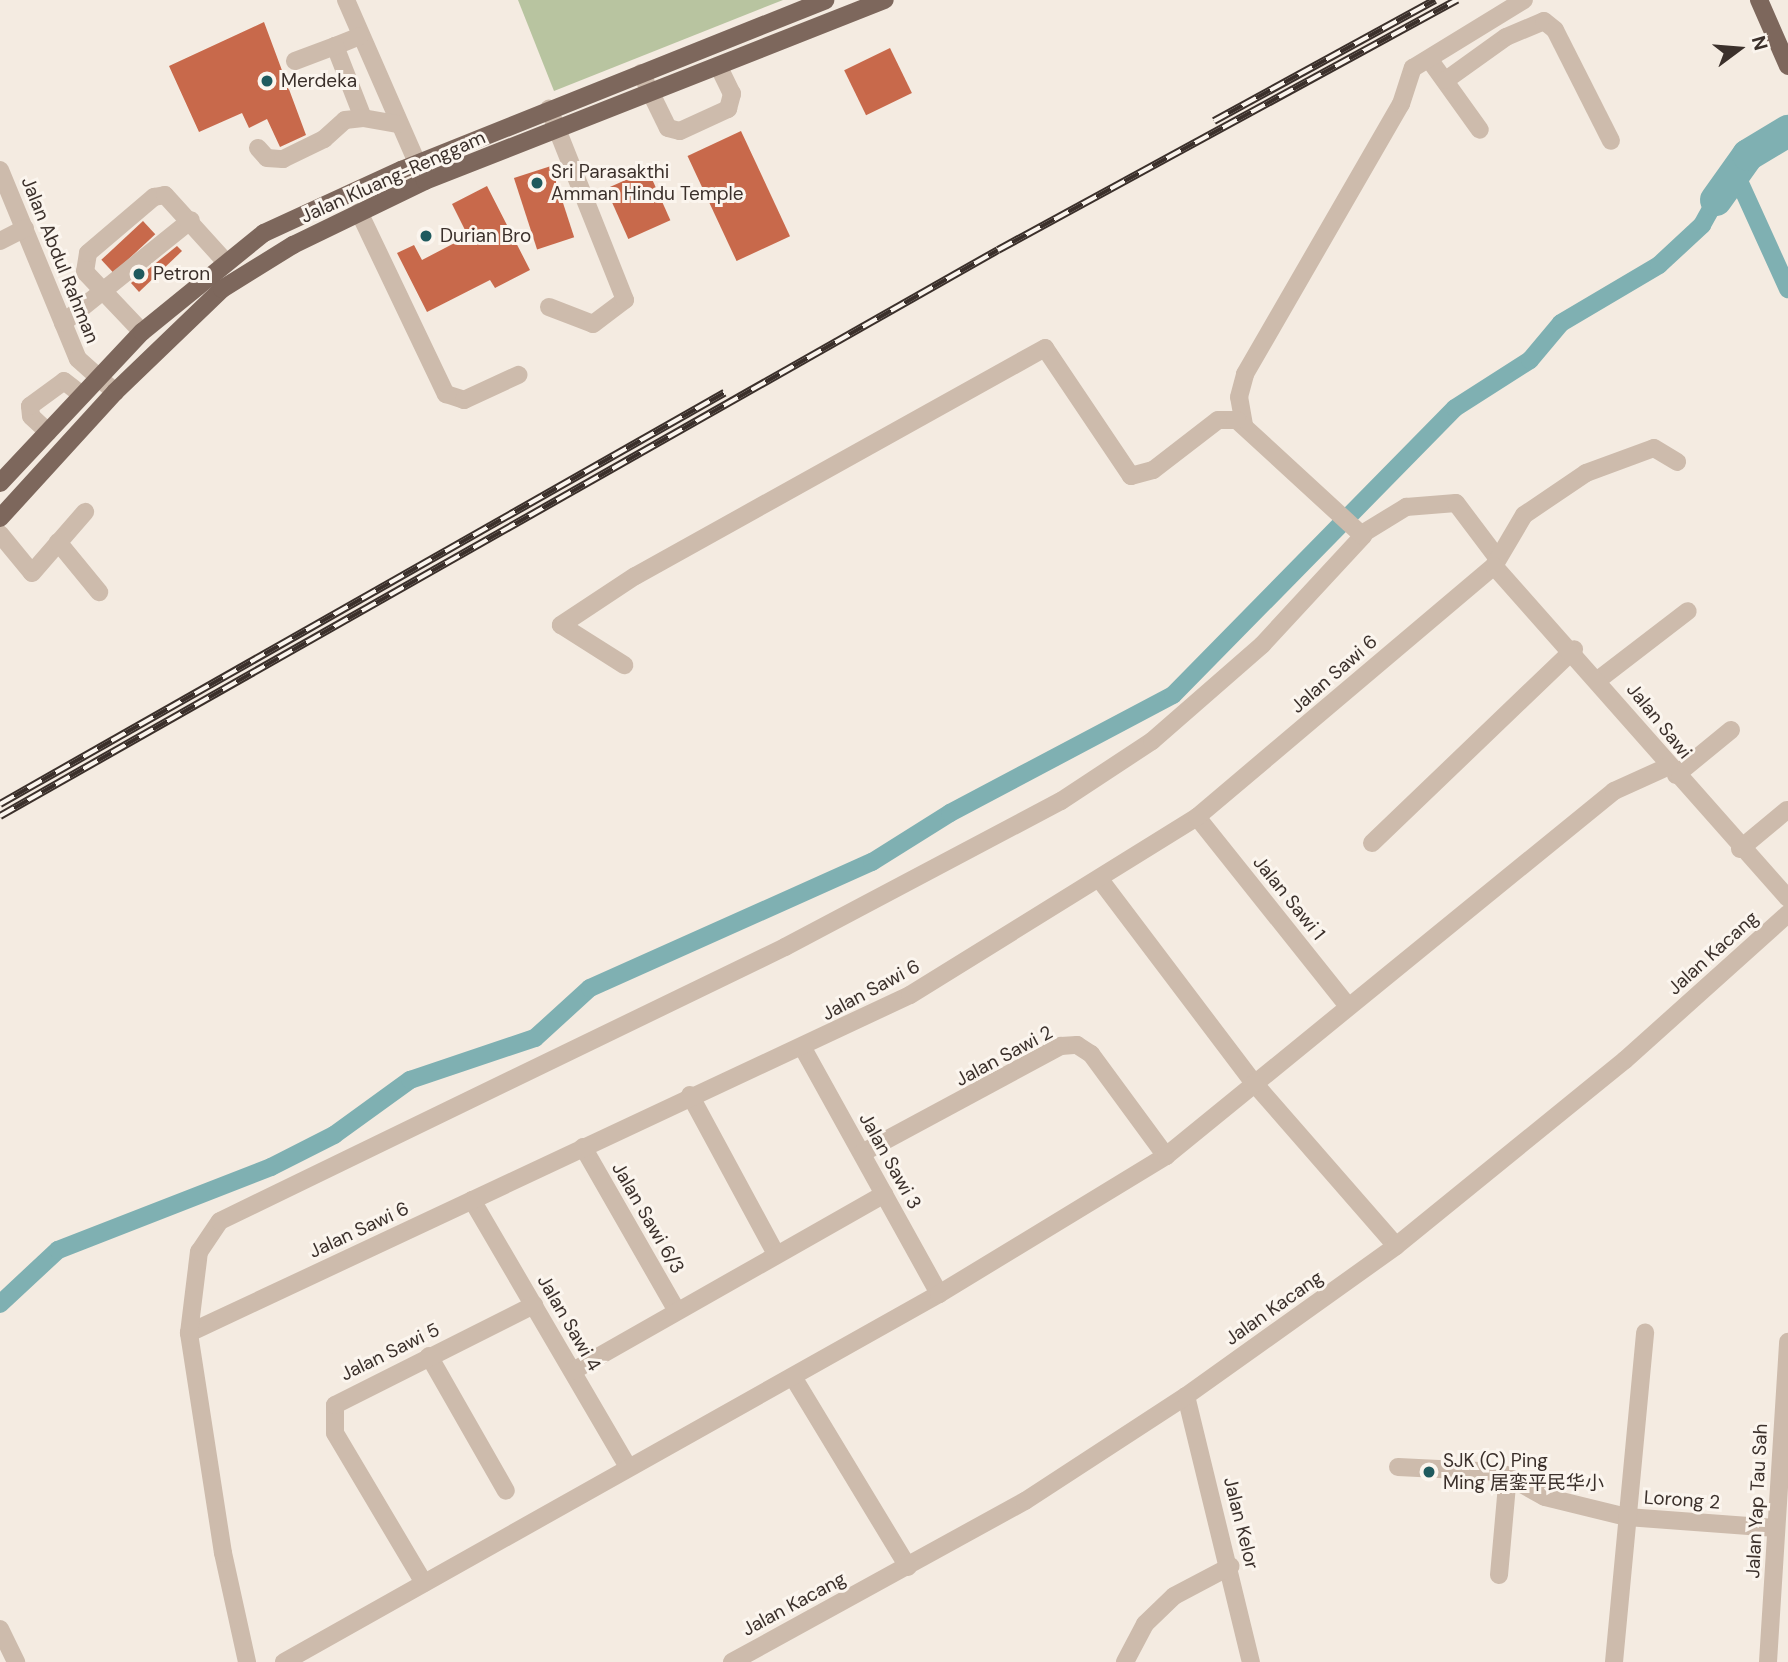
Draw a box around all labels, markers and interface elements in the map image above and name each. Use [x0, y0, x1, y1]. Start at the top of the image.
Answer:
north arrow [1704, 14, 1774, 84]
text: N [1746, 33, 1774, 53]
place label: Merdeka [281, 70, 357, 92]
marker: Merdeka [259, 73, 275, 89]
street label: Jalan Kluang-Renggam [297, 126, 489, 228]
place label: Sri Parasakthi Amman Hindu Temple [551, 161, 744, 205]
street label: Jalan Abdul Rahman [16, 173, 104, 347]
marker: Sri Parasakthi Amman Hindu Temple [529, 175, 545, 191]
place label: Durian Bro [440, 225, 531, 247]
marker: Durian Bro [418, 228, 434, 244]
place label: Petron [153, 263, 210, 285]
marker: Petron [131, 266, 147, 282]
street label: Jalan Sawi 6 [1286, 630, 1382, 718]
street label: Jalan Sawi [1622, 679, 1696, 763]
street label: Jalan Sawi 1 [1248, 851, 1330, 945]
street label: Jalan Kacang [1663, 906, 1763, 1000]
street label: Jalan Sawi 6 [818, 955, 924, 1025]
street label: Jalan Sawi 2 [952, 1021, 1056, 1091]
street label: Jalan Sawi 3 [854, 1109, 926, 1213]
street label: Jalan Sawi 6/3 [607, 1158, 689, 1278]
street label: Jalan Sawi 6 [305, 1197, 413, 1263]
street label: Jalan Kacang [1221, 1266, 1327, 1350]
street label: Jalan Sawi 4 [532, 1271, 606, 1375]
street label: Jalan Sawi 5 [337, 1318, 443, 1386]
street label: Jalan Yap Tau Sah [1742, 1423, 1772, 1579]
place label: SJK (C) Ping Ming 居銮平民华小 [1443, 1450, 1604, 1494]
marker: SJK (C) Ping Ming 居銮平民华小 [1421, 1464, 1437, 1480]
street label: Jalan Kelor [1219, 1475, 1263, 1571]
street label: Lorong 2 [1643, 1486, 1721, 1514]
street label: Jalan Kacang [738, 1567, 850, 1641]

